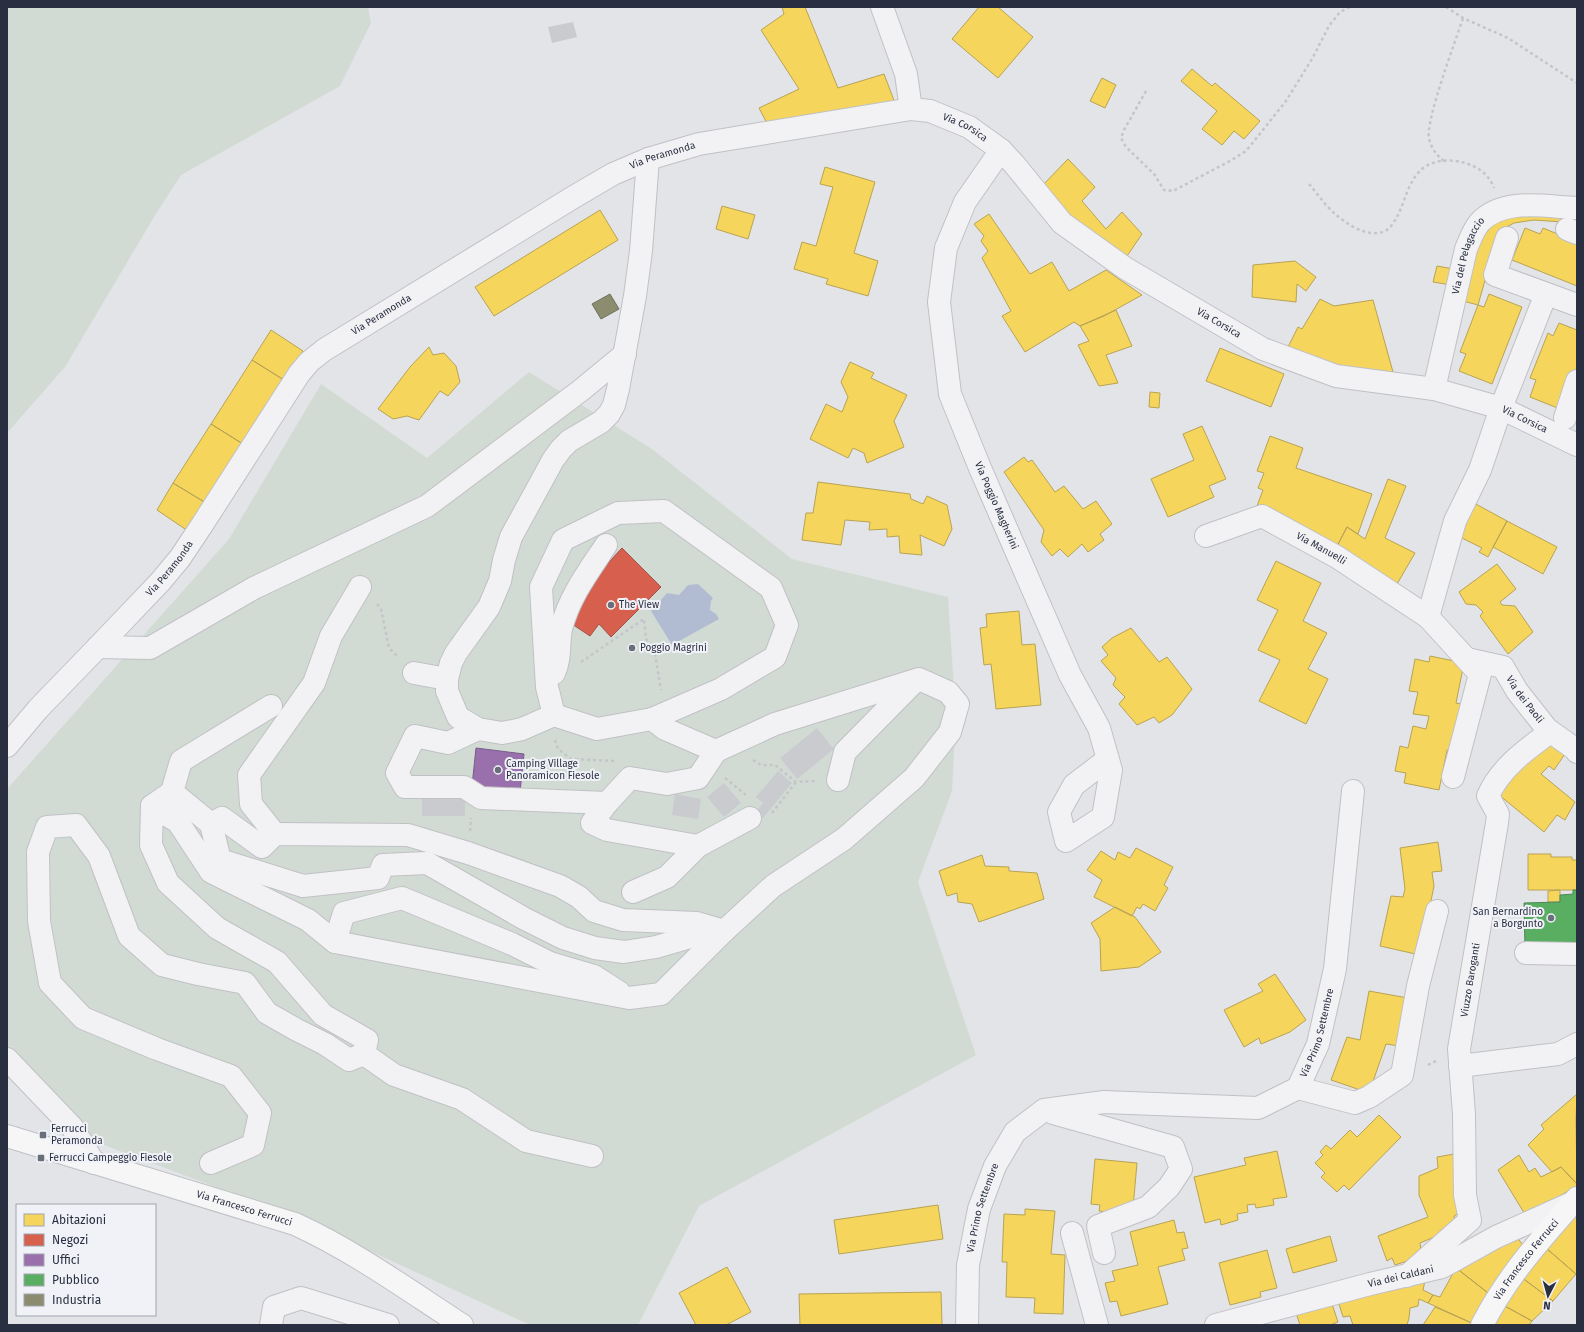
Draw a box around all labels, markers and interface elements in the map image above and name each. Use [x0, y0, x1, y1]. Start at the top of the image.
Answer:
street label: Via Corsica [941, 111, 990, 144]
street label: Via Peramonda [628, 139, 697, 172]
street label: Via del Pelagaccio [1450, 214, 1488, 295]
street label: Via Peramonda [349, 292, 414, 338]
street label: Via Corsica [1195, 305, 1243, 341]
street label: Via Corsica [1500, 403, 1549, 436]
street label: Via Poggio Magherini [972, 460, 1021, 552]
street label: Via Manuelli [1294, 530, 1349, 568]
street label: Via Peramonda [144, 538, 196, 599]
place label: The View [619, 599, 659, 611]
marker: The View [606, 600, 616, 610]
place label: Poggio Magrini [640, 642, 707, 654]
marker: Poggio Magrini [627, 643, 637, 653]
street label: Via dei Paoli [1503, 674, 1546, 726]
place label: Camping Village Panoramicon Fiesole [506, 758, 599, 782]
marker: Camping Village Panoramicon Fiesole [493, 765, 503, 775]
place label: San Bernardino a Borgunto [1473, 906, 1543, 930]
marker: San Bernardino a Borgunto [1546, 913, 1556, 923]
street label: Viuzzo Baroganti [1458, 942, 1483, 1018]
street label: Via Primo Settembre [1298, 987, 1336, 1079]
place label: Ferrucci Peramonda [51, 1123, 103, 1147]
marker: Ferrucci Peramonda [38, 1130, 48, 1140]
place label: Ferrucci Campeggio Fiesole [49, 1152, 172, 1164]
marker: Ferrucci Campeggio Fiesole [36, 1153, 46, 1163]
street label: Via Primo Settembre [965, 1162, 1001, 1254]
street label: Via Francesco Ferrucci [195, 1188, 294, 1229]
legend [16, 1204, 156, 1316]
text: Abitazioni [52, 1213, 106, 1227]
street label: Via Francesco Ferrucci [1491, 1217, 1561, 1303]
text: Negozi [52, 1233, 88, 1247]
text: Uffici [52, 1253, 80, 1267]
street label: Via dei Caldani [1367, 1263, 1435, 1290]
text: Pubblico [52, 1273, 99, 1287]
north arrow [1528, 1276, 1568, 1316]
text: Industria [52, 1293, 101, 1307]
text: N [1543, 1299, 1551, 1312]

